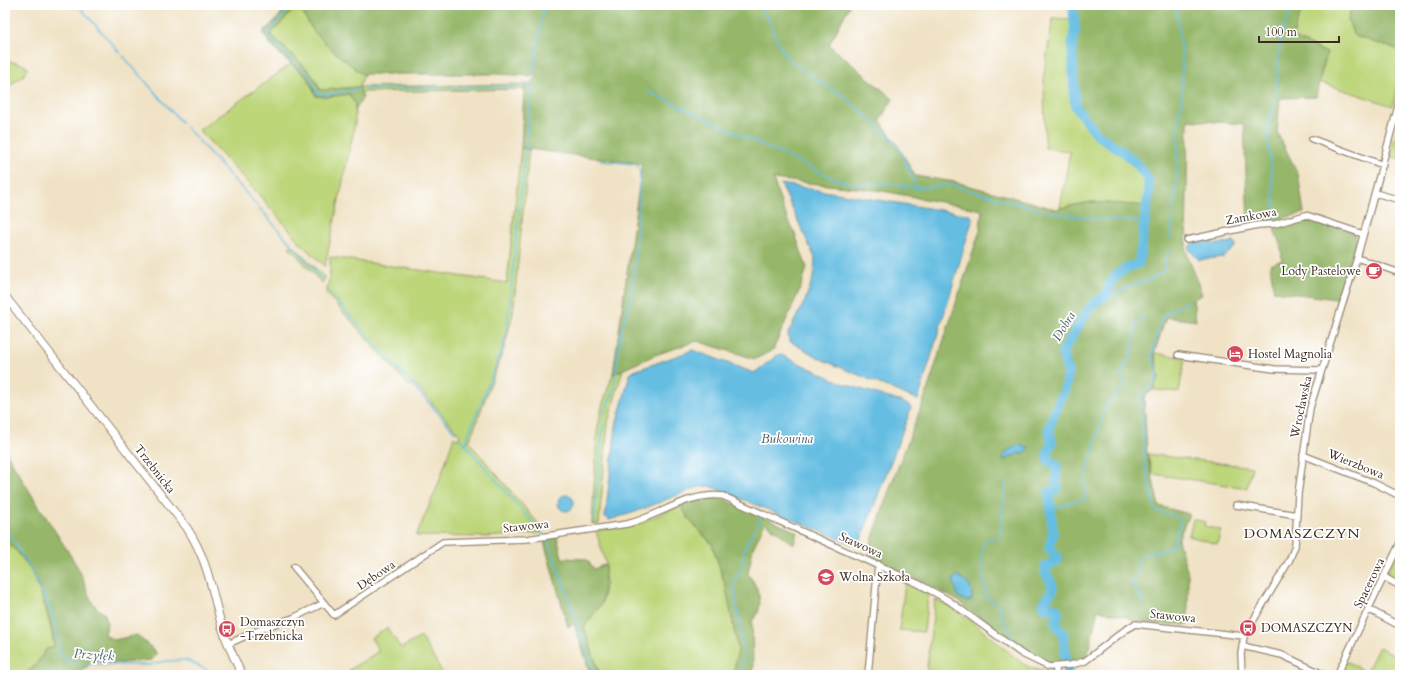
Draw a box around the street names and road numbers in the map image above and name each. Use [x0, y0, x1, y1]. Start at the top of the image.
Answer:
street label: Zamkowa [1224, 204, 1279, 228]
street label: Wrocławska [1286, 374, 1316, 441]
street label: Trzebnicka [131, 441, 180, 497]
street label: Wierzbowa [1324, 445, 1387, 483]
street label: Stawowa [502, 516, 550, 536]
street label: Stawowa [837, 528, 886, 562]
street label: Spacerowa [1350, 554, 1388, 611]
street label: Dębowa [354, 556, 399, 594]
street label: Stawowa [1149, 606, 1197, 626]

